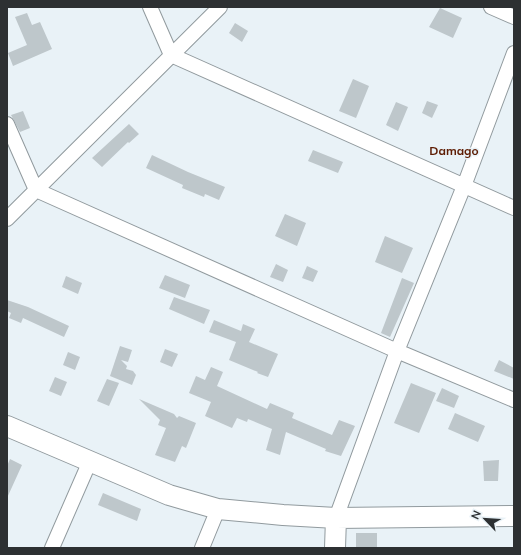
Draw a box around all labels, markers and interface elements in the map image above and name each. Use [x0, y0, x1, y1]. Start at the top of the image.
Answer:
district label: Damago [429, 143, 479, 158]
north arrow [465, 499, 505, 539]
text: N [468, 508, 484, 521]

